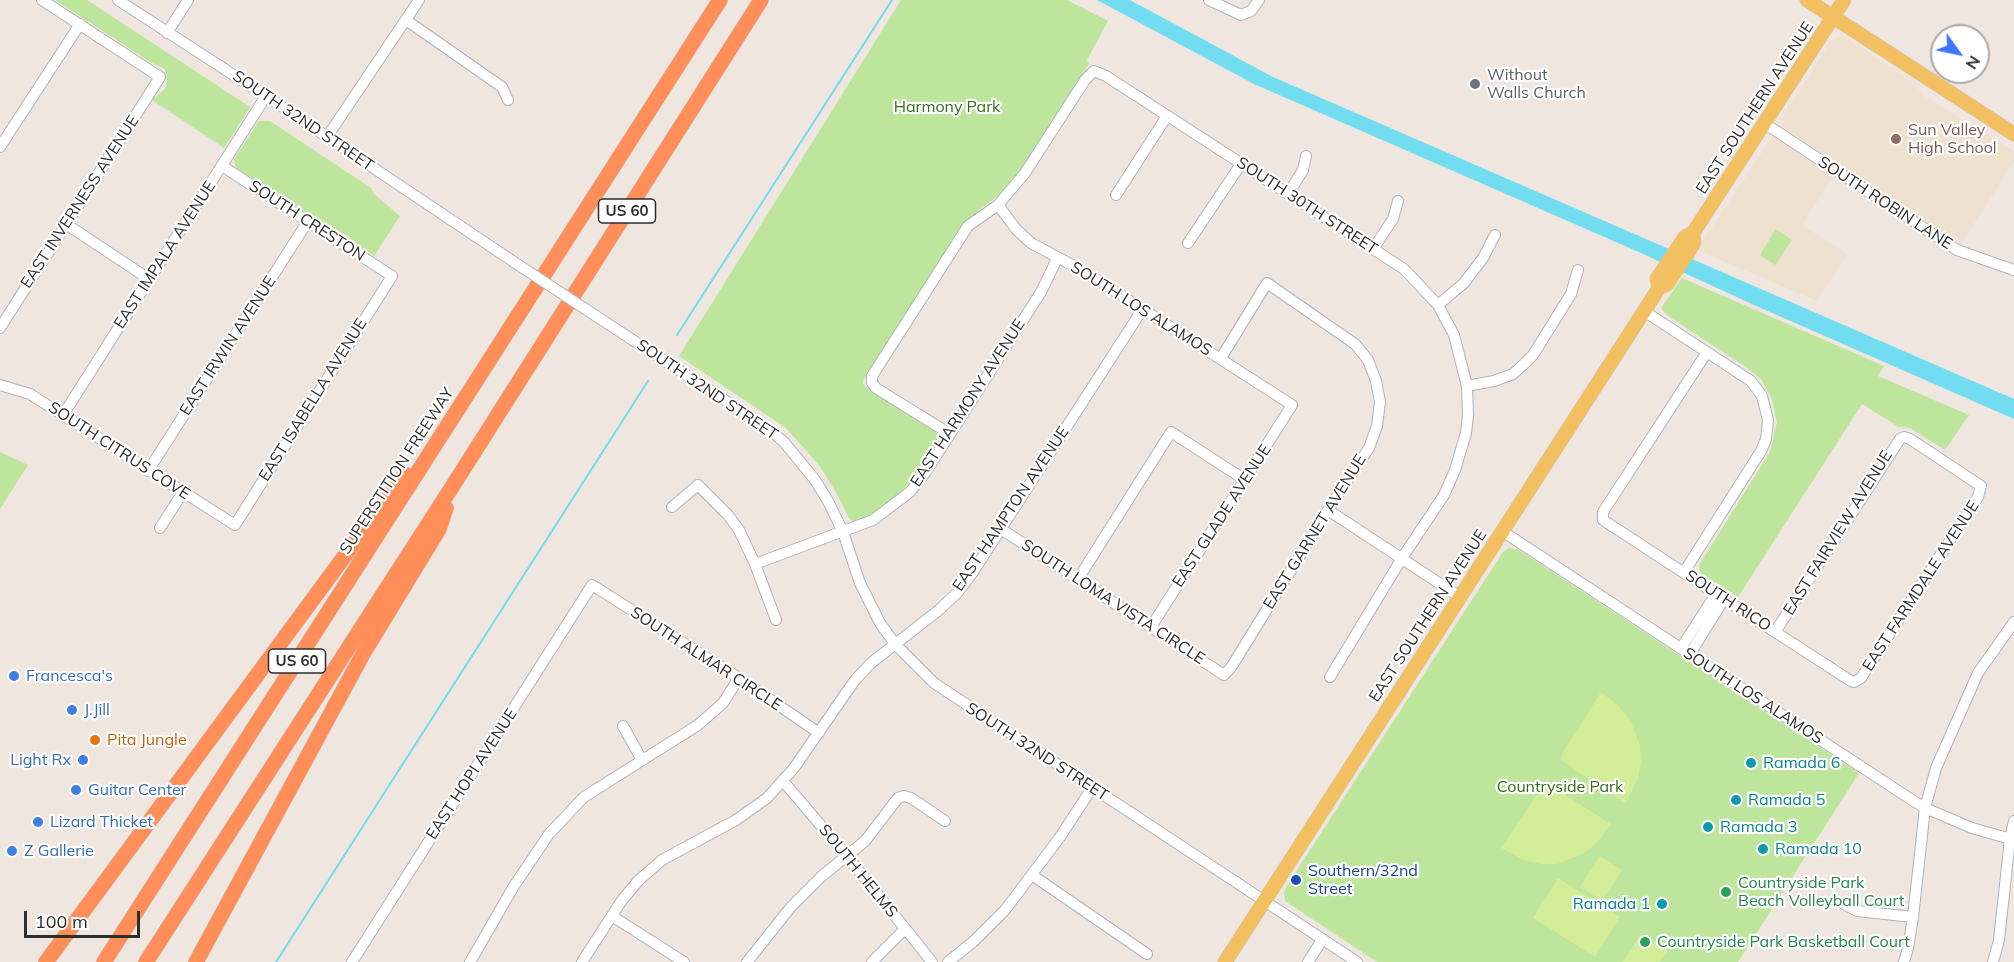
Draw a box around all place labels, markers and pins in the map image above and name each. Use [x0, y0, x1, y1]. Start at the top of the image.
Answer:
place label: Without Walls Church [1487, 65, 1586, 103]
marker: Without Walls Church [1468, 77, 1482, 91]
place label: Sun Valley High School [1908, 120, 1997, 158]
marker: Sun Valley High School [1889, 132, 1903, 146]
place label: Francesca's [26, 666, 113, 686]
marker: Francesca's [7, 669, 21, 683]
place label: J.Jill [84, 700, 110, 720]
marker: J.Jill [65, 703, 79, 717]
place label: Pita Jungle [107, 730, 187, 750]
marker: Pita Jungle [88, 733, 102, 747]
place label: Light Rx [10, 750, 71, 770]
marker: Light Rx [76, 753, 90, 767]
place label: Ramada 6 [1763, 753, 1840, 773]
marker: Ramada 6 [1744, 756, 1758, 770]
place label: Guitar Center [88, 780, 186, 800]
marker: Guitar Center [69, 783, 83, 797]
place label: Ramada 5 [1748, 790, 1825, 810]
marker: Ramada 5 [1729, 793, 1743, 807]
place label: Lizard Thicket [50, 812, 153, 832]
marker: Lizard Thicket [31, 815, 45, 829]
place label: Ramada 3 [1720, 817, 1797, 837]
marker: Ramada 3 [1701, 820, 1715, 834]
place label: Ramada 10 [1775, 839, 1862, 859]
place label: Z Gallerie [24, 841, 94, 861]
marker: Ramada 10 [1756, 842, 1770, 856]
marker: Z Gallerie [5, 844, 19, 858]
place label: Southern/32nd Street [1308, 861, 1418, 899]
marker: Southern/32nd Street [1289, 873, 1303, 887]
place label: Countryside Park Beach Volleyball Court [1738, 873, 1904, 911]
marker: Countryside Park Beach Volleyball Court [1719, 885, 1733, 899]
place label: Ramada 1 [1573, 894, 1650, 914]
marker: Ramada 1 [1655, 897, 1669, 911]
place label: Countryside Park Basketball Court [1657, 932, 1910, 952]
marker: Countryside Park Basketball Court [1638, 935, 1652, 949]

